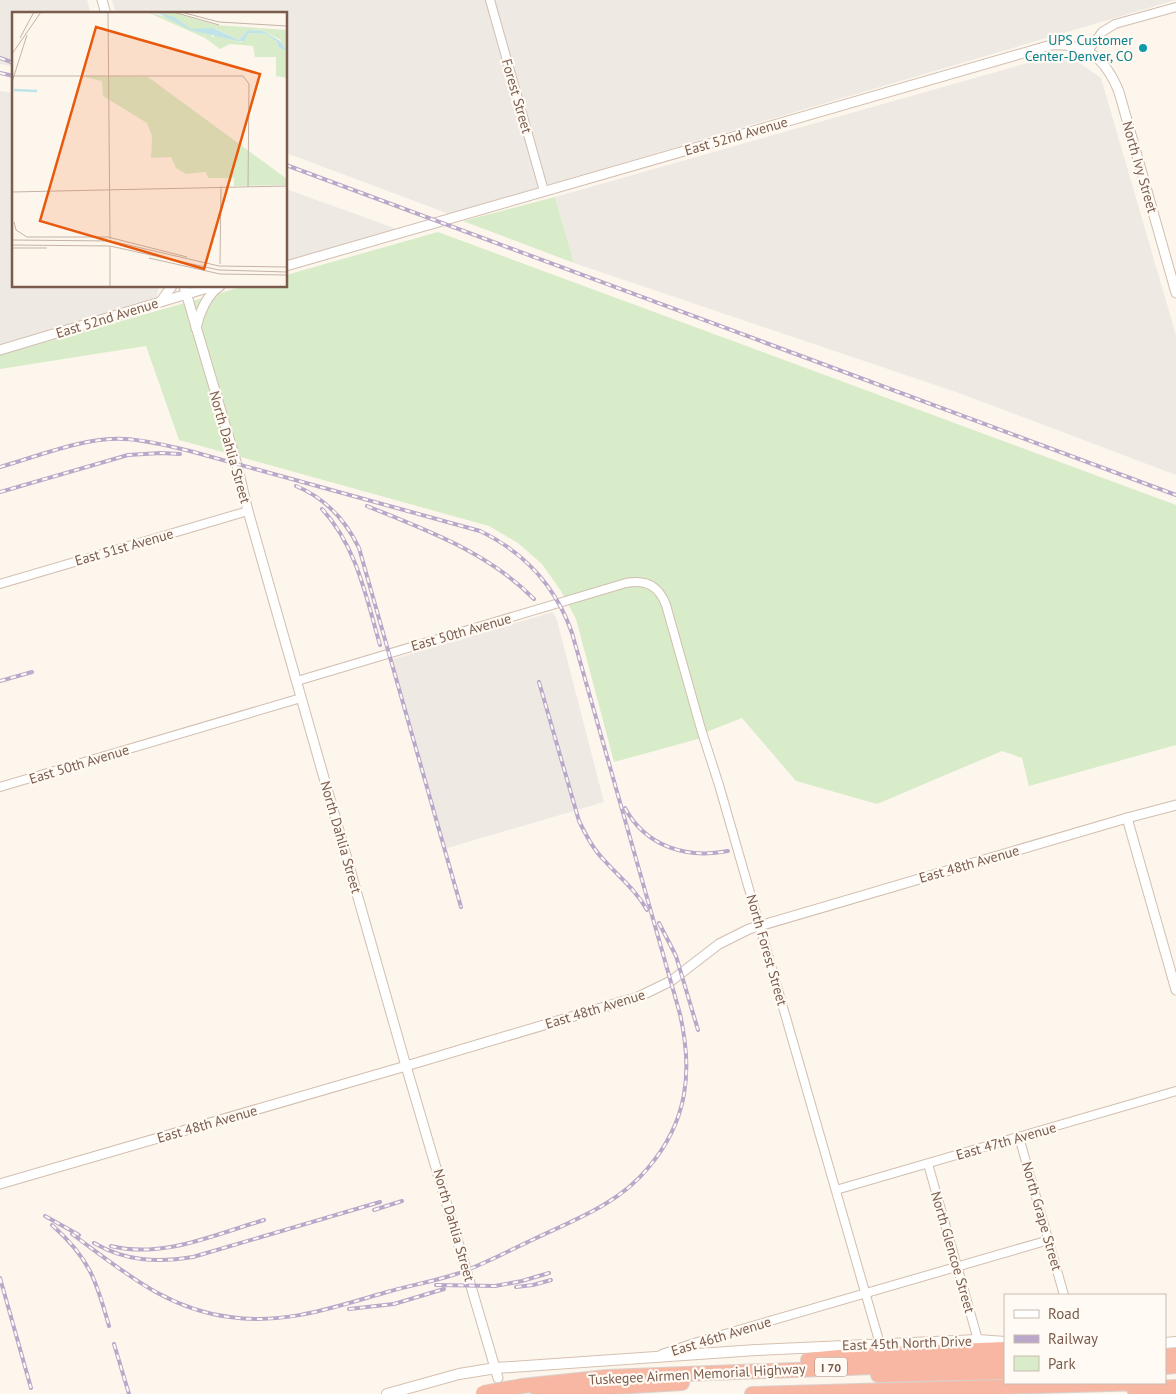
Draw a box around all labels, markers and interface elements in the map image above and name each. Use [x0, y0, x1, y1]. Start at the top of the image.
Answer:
inset map [12, 12, 288, 288]
place label: UPS Customer Center-Denver, CO [1025, 31, 1133, 65]
marker: UPS Customer Center-Denver, CO [1137, 42, 1149, 54]
street label: Forest Street [498, 57, 536, 136]
street label: East 52nd Avenue [682, 113, 790, 159]
street label: North Ivy Street [1118, 119, 1162, 215]
street label: East 52nd Avenue [54, 294, 160, 342]
street label: North Dahlia Street [205, 389, 255, 506]
street label: East 51st Avenue [73, 524, 175, 570]
street label: East 50th Avenue [409, 609, 513, 655]
street label: East 50th Avenue [27, 740, 131, 788]
street label: North Dahlia Street [316, 779, 366, 896]
street label: East 48th Avenue [917, 841, 1021, 887]
street label: North Forest Street [742, 892, 792, 1008]
street label: East 48th Avenue [543, 985, 647, 1033]
street label: East 48th Avenue [155, 1101, 259, 1147]
street label: East 47th Avenue [954, 1118, 1058, 1164]
street label: North Grape Street [1018, 1159, 1066, 1273]
street label: North Dahlia Street [429, 1167, 479, 1284]
street label: North Glencoe Street [927, 1189, 979, 1315]
legend [1004, 1294, 1166, 1384]
text: Road [1048, 1304, 1080, 1323]
street label: East 46th Avenue [669, 1312, 773, 1360]
text: Railway [1048, 1329, 1098, 1348]
street label: East 45th North Drive [842, 1332, 972, 1354]
text: Park [1048, 1354, 1076, 1373]
road number: I 70 [815, 1358, 847, 1376]
street label: Tuskegee Airmen Memorial Highway [588, 1359, 806, 1389]

